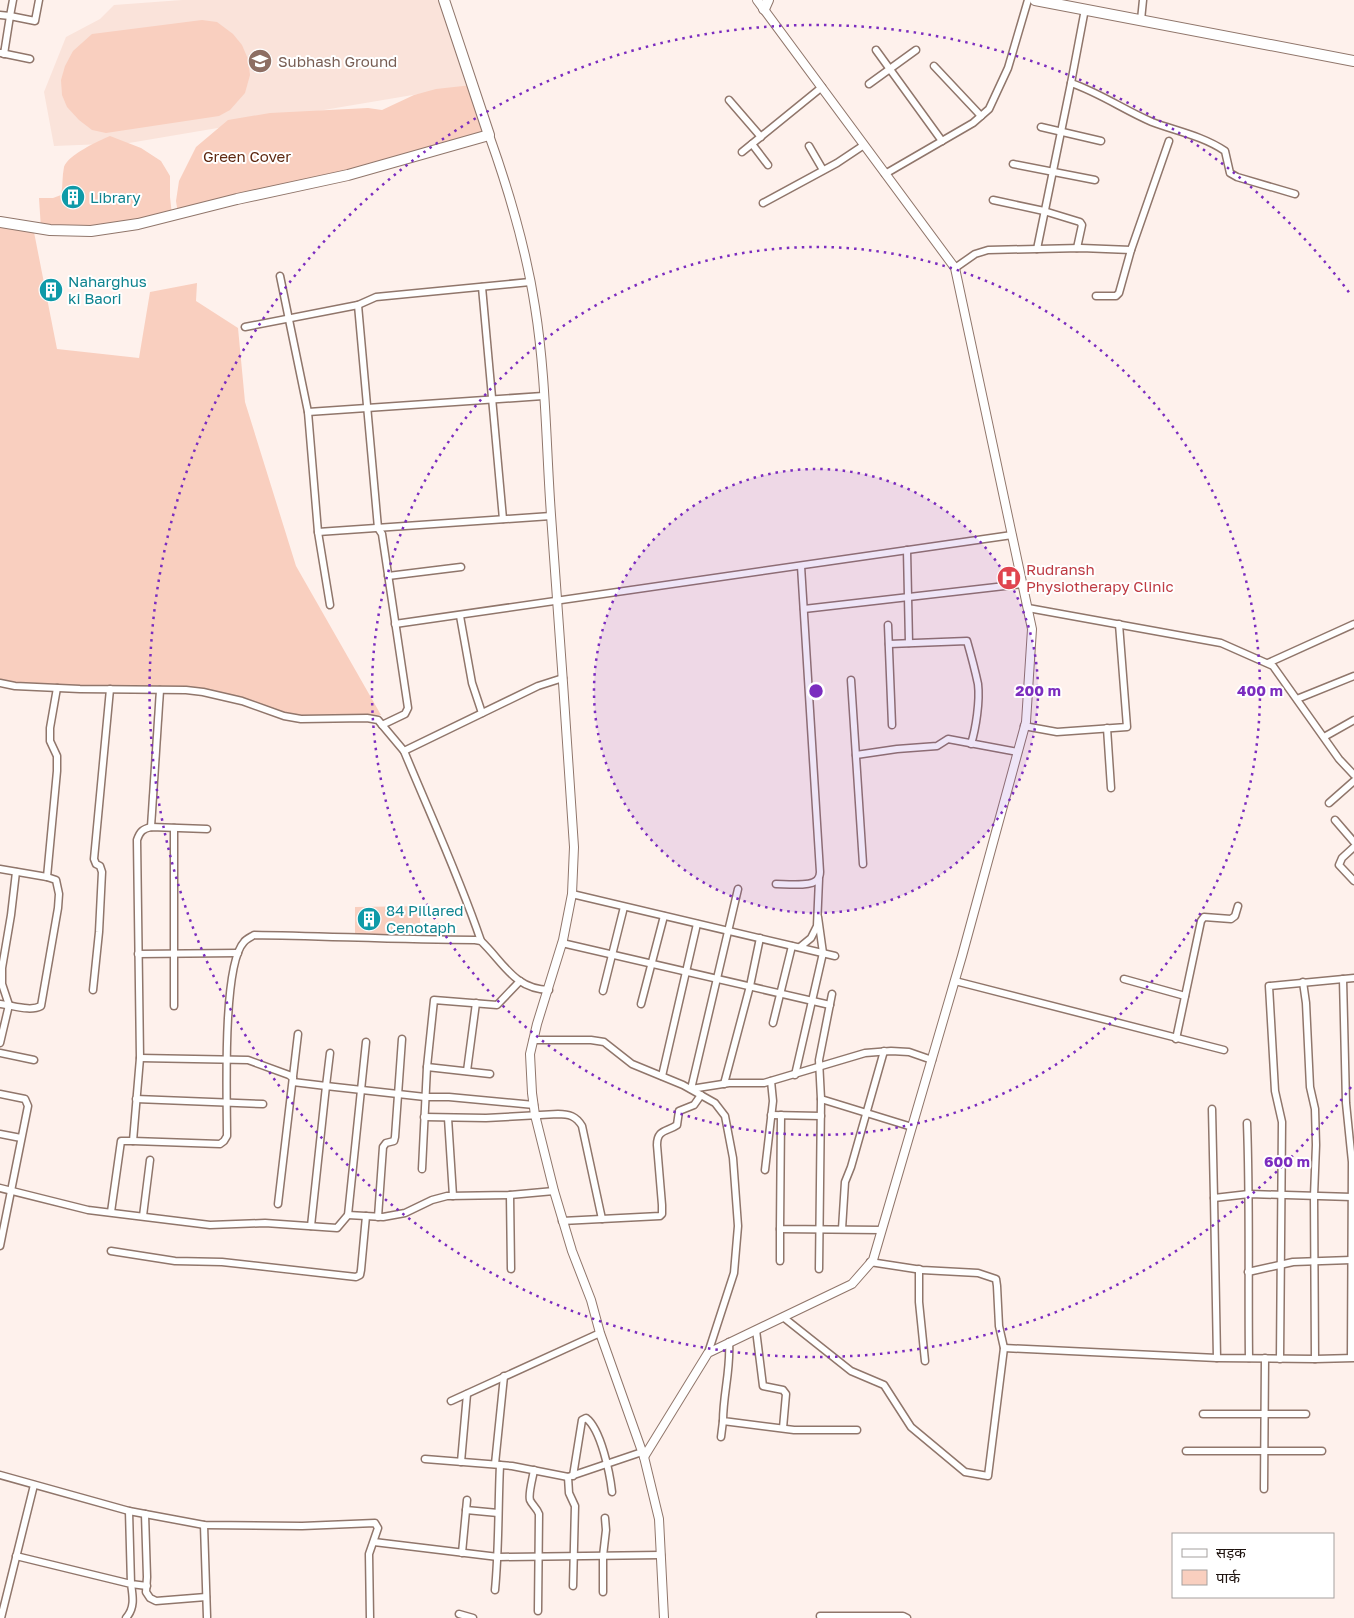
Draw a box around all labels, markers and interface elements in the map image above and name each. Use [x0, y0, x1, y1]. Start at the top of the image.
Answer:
school or university icon: Subhash Ground [247, 48, 273, 74]
place label: Subhash Ground [278, 52, 397, 70]
park label: Green Cover [203, 147, 291, 165]
building icon: Library [60, 184, 86, 210]
place label: Library [90, 188, 141, 206]
place label: Naharghus ki Baori [68, 272, 147, 307]
building icon: Naharghus ki Baori [38, 277, 64, 303]
place label: Rudransh Physiotherapy Clinic [1026, 560, 1174, 595]
hospital icon: Rudransh Physiotherapy Clinic [996, 565, 1022, 591]
text: 200 m [1015, 681, 1061, 699]
text: 400 m [1237, 681, 1283, 699]
centre of rings [807, 682, 825, 700]
place label: 84 Pillared Cenotaph [386, 901, 464, 936]
building icon: 84 Pillared Cenotaph [356, 906, 382, 932]
text: 600 m [1264, 1152, 1310, 1170]
legend [1172, 1533, 1334, 1598]
text: सड़क [1216, 1543, 1246, 1561]
text: पार्क [1216, 1568, 1240, 1586]

